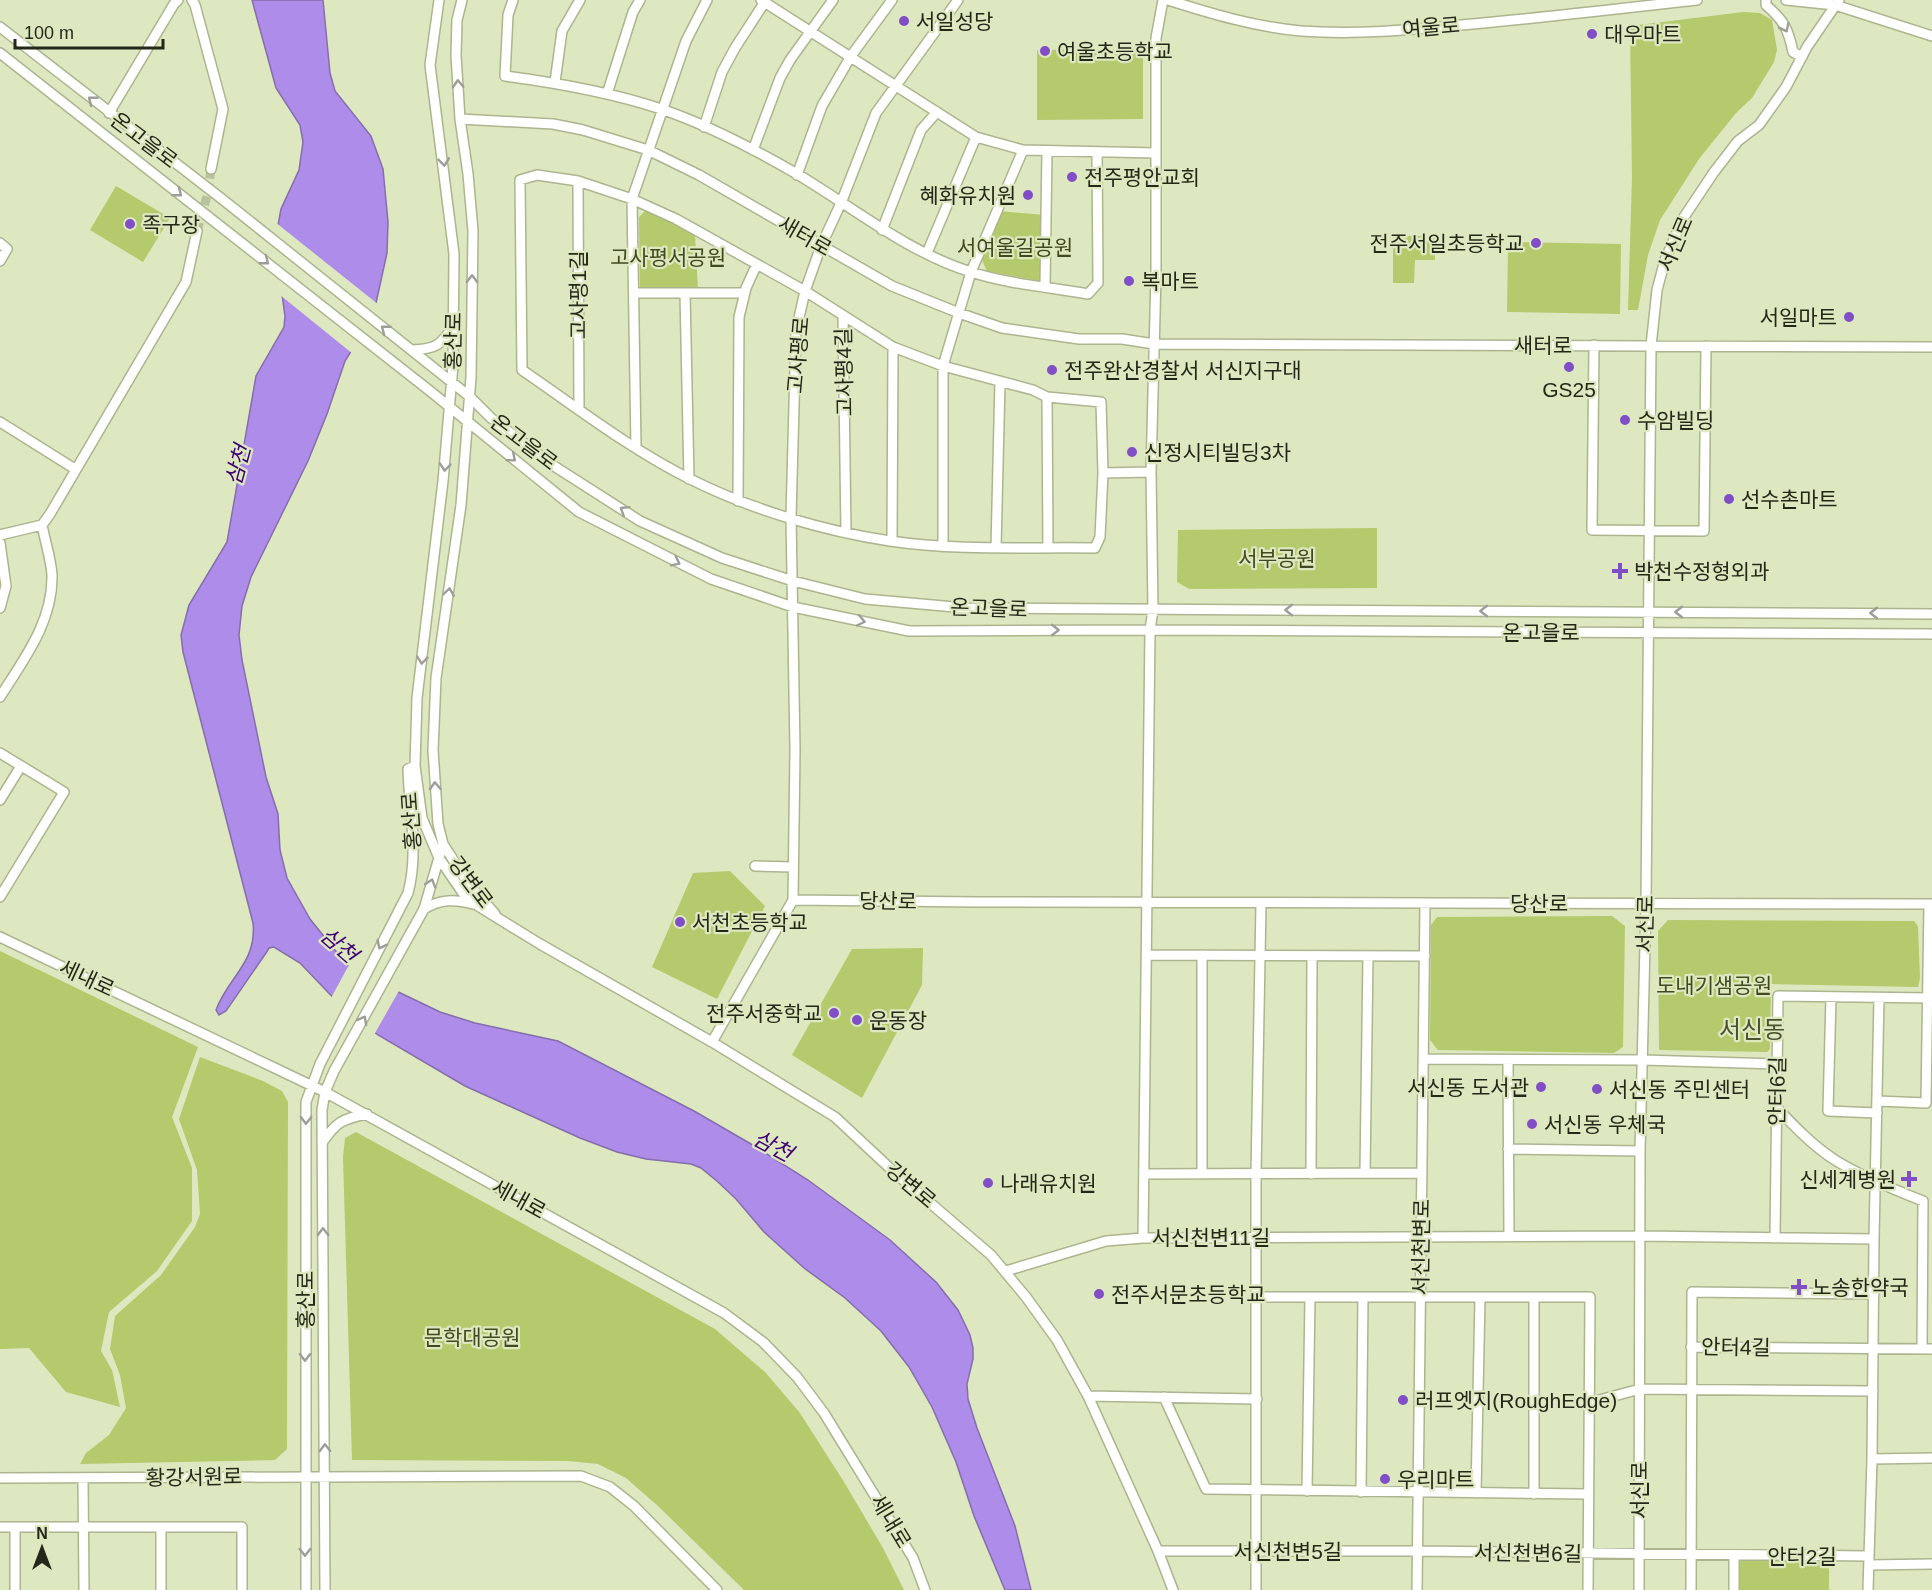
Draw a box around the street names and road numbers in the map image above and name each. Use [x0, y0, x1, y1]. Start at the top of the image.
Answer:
street label: 여울로 [1401, 13, 1461, 41]
street label: 온고을로 [106, 108, 182, 172]
street label: 새터로 [774, 212, 836, 260]
street label: 서신로 [1653, 213, 1697, 275]
street label: 고사평1길 [567, 251, 590, 339]
street label: 홍산로 [441, 312, 465, 370]
street label: 고사평로 [783, 316, 813, 394]
street label: 고사평4길 [832, 327, 856, 417]
street label: 새터로 [1514, 334, 1572, 357]
street label: 온고을로 [486, 410, 562, 474]
street label: 온고을로 [950, 595, 1028, 621]
street label: 온고을로 [1502, 621, 1580, 644]
street label: 홍산로 [398, 791, 424, 851]
street label: 강변로 [444, 852, 498, 912]
street label: 당산로 [859, 889, 917, 913]
street label: 당산로 [1510, 892, 1568, 915]
street label: 서신로 [1633, 895, 1657, 953]
street label: 세내로 [56, 955, 118, 1001]
street label: 안터6길 [1765, 1056, 1789, 1126]
street label: 강변로 [881, 1158, 941, 1212]
street label: 세내로 [488, 1175, 550, 1223]
street label: 서신천변로 [1409, 1199, 1433, 1295]
street label: 서신천변11길 [1152, 1226, 1270, 1249]
street label: 홍산로 [294, 1271, 317, 1329]
street label: 안터4길 [1701, 1335, 1771, 1359]
street label: 서신로 [1628, 1461, 1651, 1519]
street label: 황강서원로 [146, 1465, 242, 1489]
street label: 세내로 [866, 1490, 916, 1552]
street label: 서신천변5길 [1234, 1540, 1342, 1563]
street label: 서신천변6길 [1474, 1541, 1582, 1565]
street label: 안터2길 [1767, 1545, 1837, 1568]

